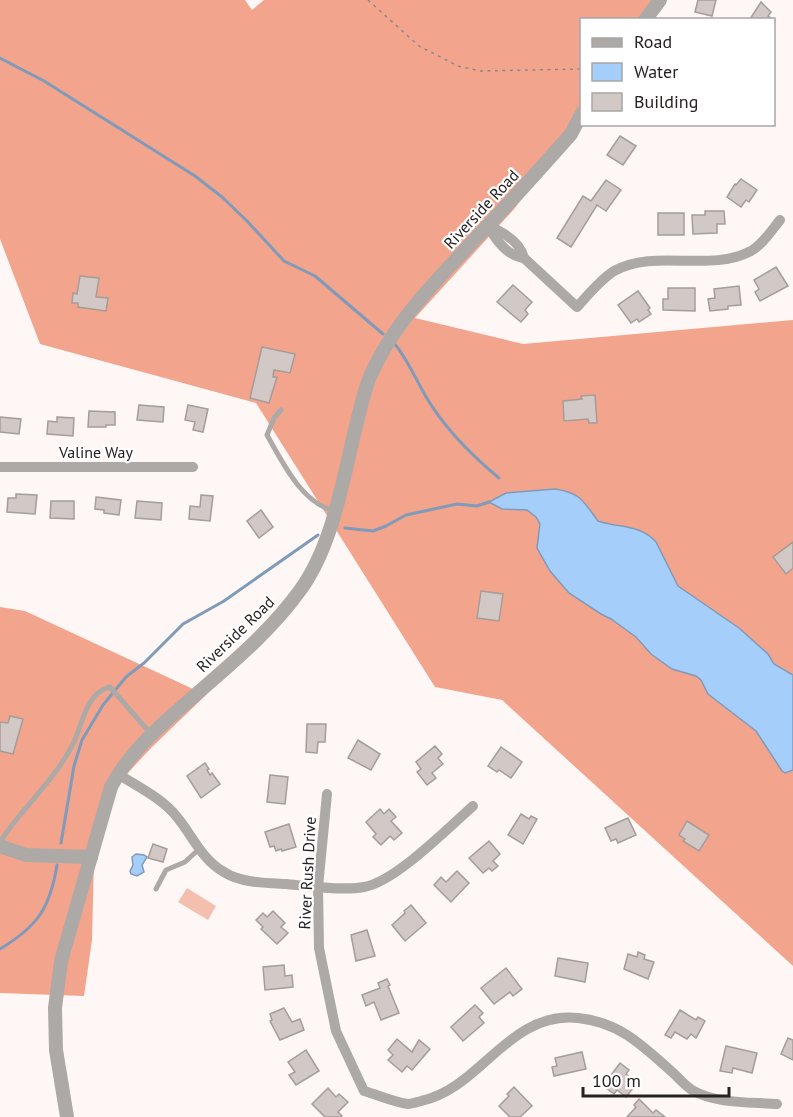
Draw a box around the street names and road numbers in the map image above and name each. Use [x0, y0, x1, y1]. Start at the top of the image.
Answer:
street label: Riverside Road [439, 165, 523, 253]
street label: Valine Way [58, 442, 134, 462]
street label: Riverside Road [192, 592, 278, 676]
street label: River Rush Drive [294, 816, 320, 930]

